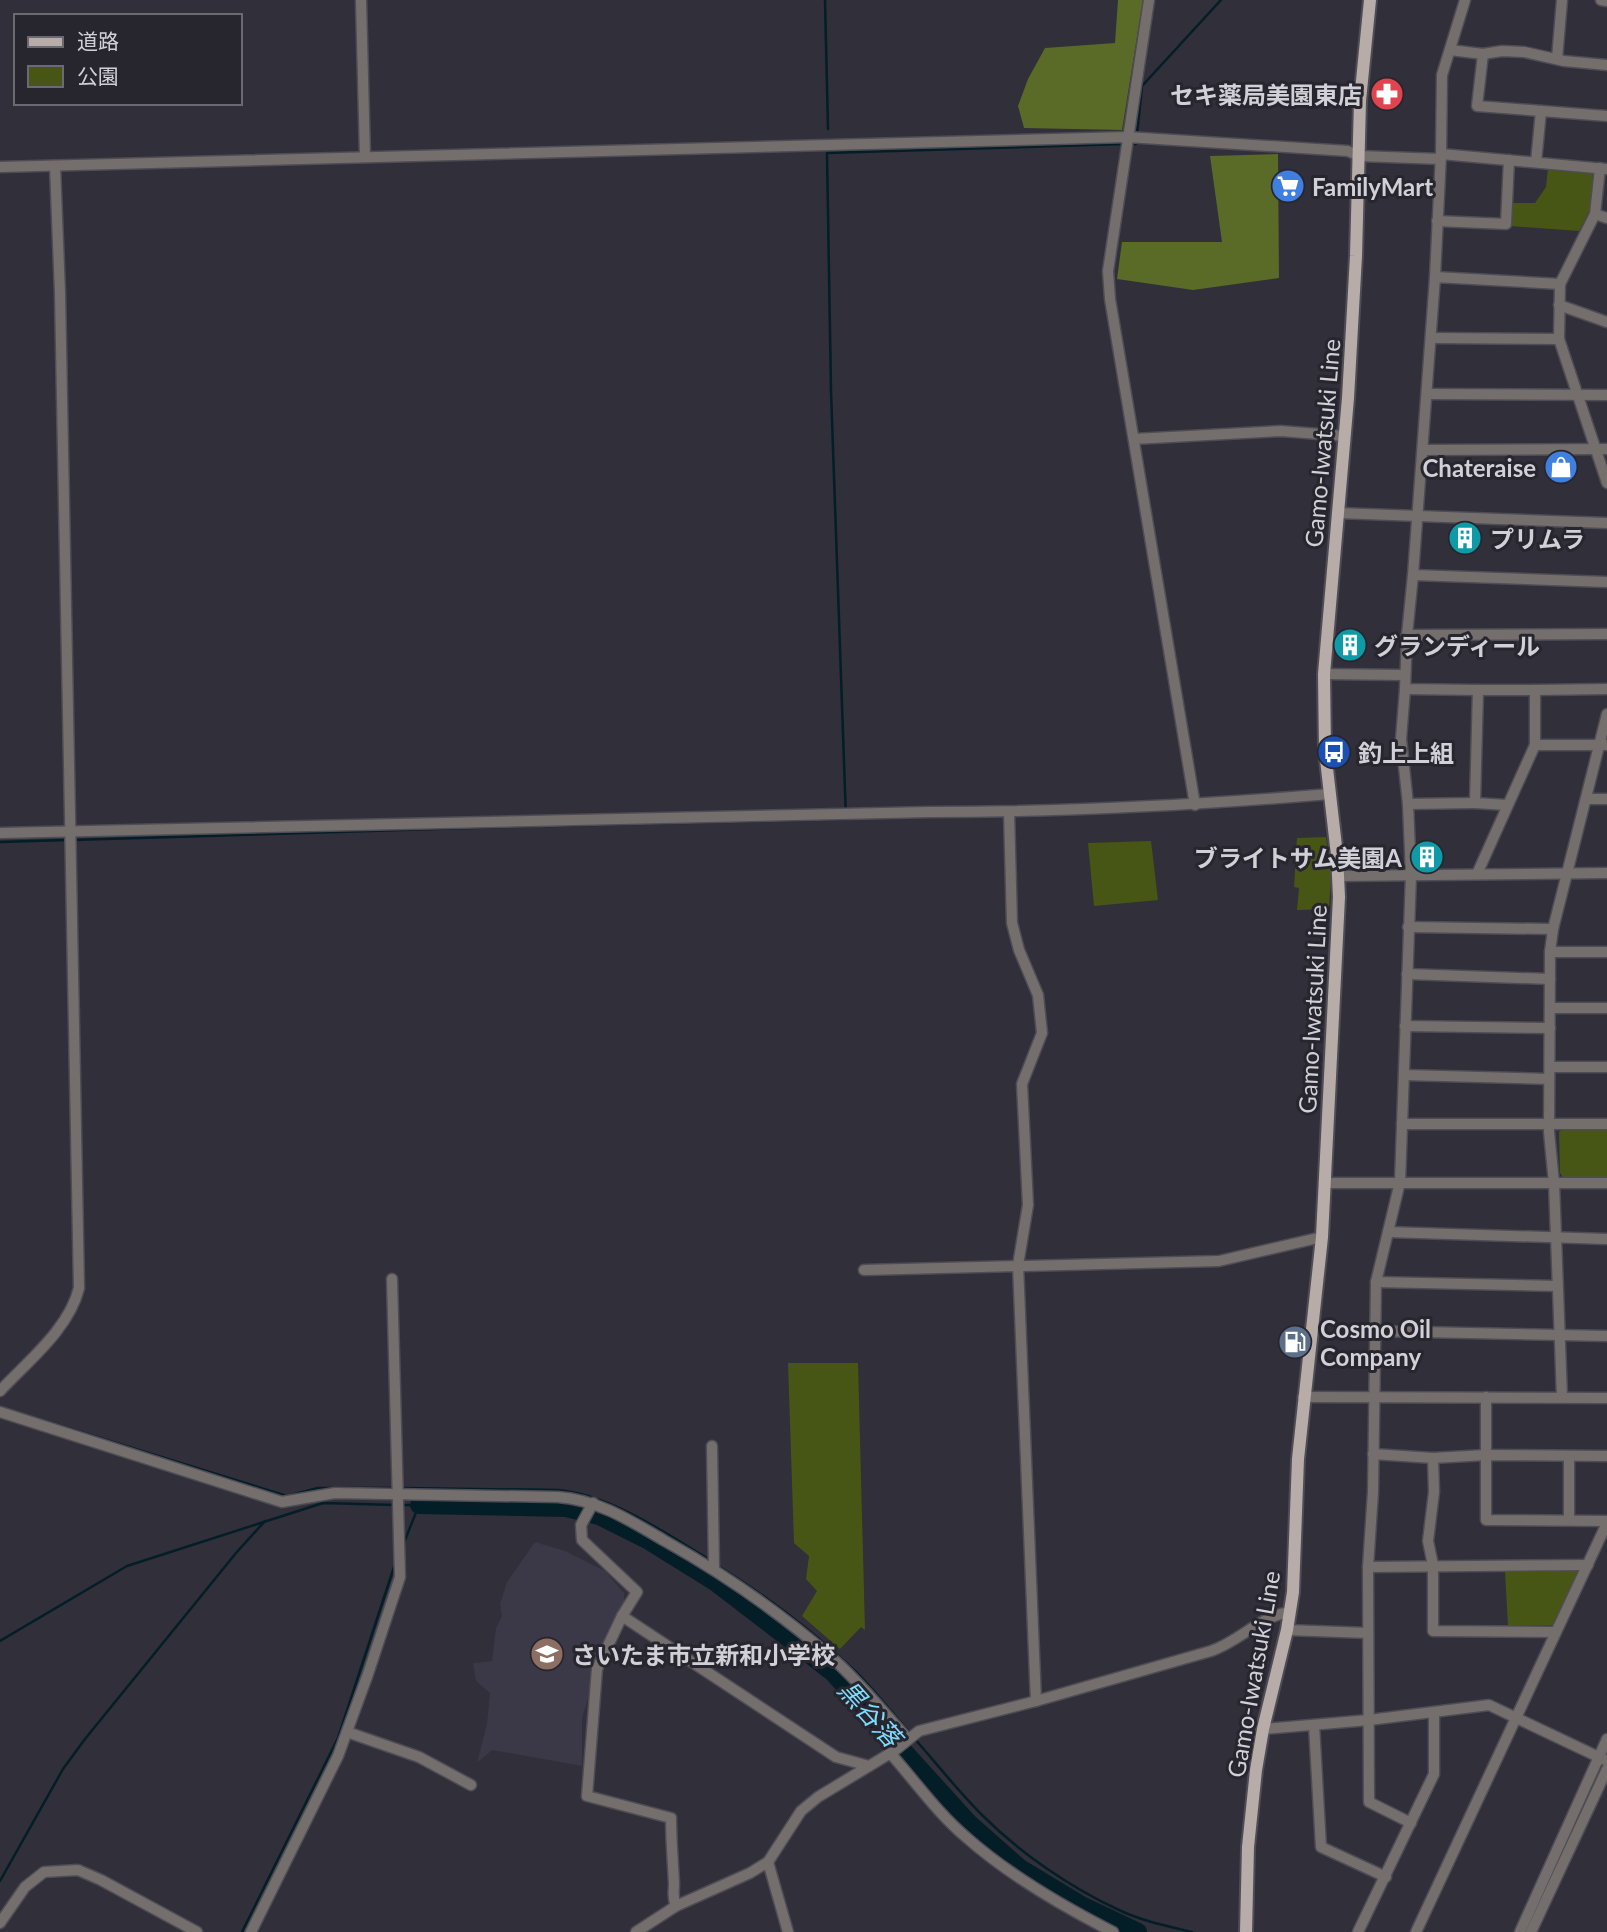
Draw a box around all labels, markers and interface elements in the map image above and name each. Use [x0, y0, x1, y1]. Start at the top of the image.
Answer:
legend [14, 14, 242, 105]
text: 道路 [77, 28, 119, 53]
text: 公園 [77, 63, 119, 88]
pharmacy icon: セキ薬局美園東店 [1368, 75, 1406, 113]
place label: セキ薬局美園東店 [1170, 80, 1362, 109]
supermarket icon: FamilyMart [1269, 167, 1307, 205]
place label: FamilyMart [1312, 172, 1433, 201]
street label: Gamo-Iwatsuki Line [1298, 337, 1346, 549]
shop icon: Chateraise [1542, 448, 1580, 486]
place label: Chateraise [1422, 453, 1536, 482]
building icon: プリムラ [1446, 519, 1484, 557]
place label: プリムラ [1490, 524, 1585, 553]
building icon: グランディール [1331, 626, 1369, 664]
place label: グランディール [1374, 631, 1540, 660]
bus stop icon: 釣上上組 [1315, 733, 1353, 771]
place label: 釣上上組 [1358, 738, 1454, 767]
building icon: ブライトサム美園A [1408, 838, 1446, 876]
place label: ブライトサム美園A [1194, 843, 1402, 872]
street label: Gamo-Iwatsuki Line [1292, 904, 1332, 1114]
place label: Cosmo Oil Company [1320, 1314, 1431, 1371]
fuel station icon: Cosmo Oil Company [1276, 1323, 1314, 1361]
street label: Gamo-Iwatsuki Line [1221, 1568, 1285, 1780]
school or university icon: さいたま市立新和小学校 [528, 1635, 566, 1673]
place label: さいたま市立新和小学校 [572, 1640, 835, 1669]
water label: 黒谷落 [832, 1673, 911, 1756]

